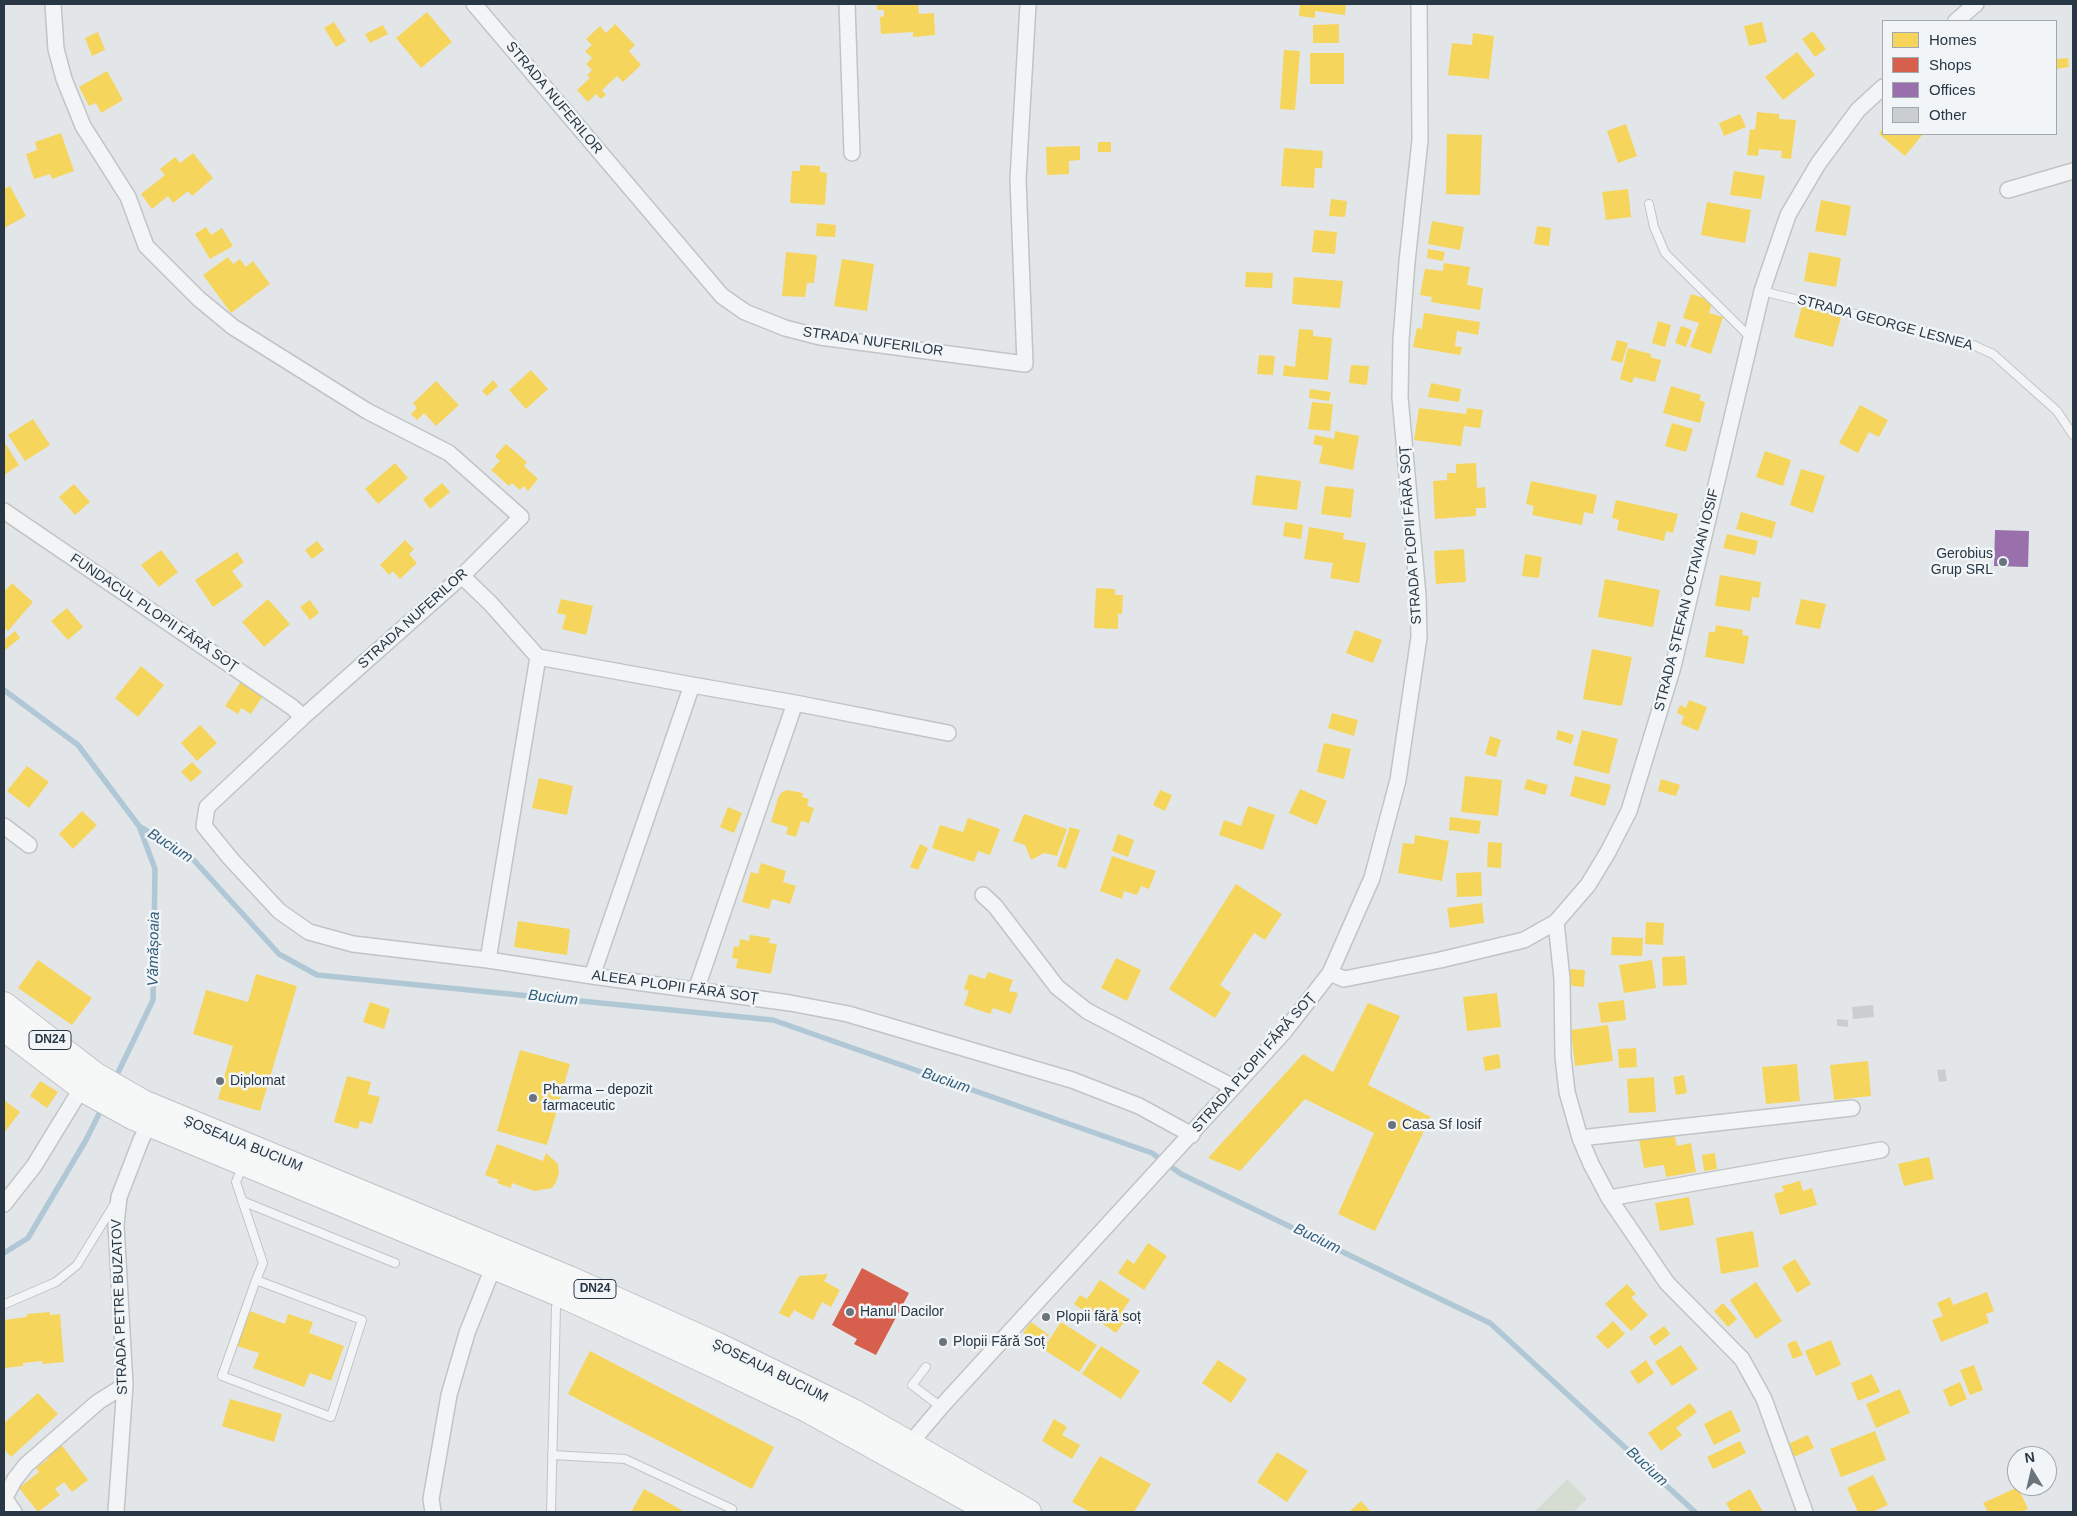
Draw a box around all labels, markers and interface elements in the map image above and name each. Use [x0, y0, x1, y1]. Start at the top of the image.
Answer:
legend [1882, 20, 2057, 135]
text: Homes [1929, 31, 1977, 48]
street label: STRADA NUFERILOR [502, 38, 606, 158]
text: Shops [1929, 56, 1972, 73]
text: Offices [1929, 81, 1975, 98]
text: Other [1929, 106, 1967, 123]
street label: STRADA GEORGE LESNEA [1795, 291, 1975, 355]
street label: STRADA NUFERILOR [802, 324, 944, 360]
street label: STRADA PLOPII FĂRĂ SOȚ [1396, 445, 1426, 625]
street label: STRADA ȘTEFAN OCTAVIAN IOSIF [1651, 487, 1723, 713]
place label: Gerobius Grup SRL [1931, 546, 1993, 578]
street label: FUNDACUL PLOPII FĂRĂ SOȚ [67, 550, 241, 676]
marker: Gerobius Grup SRL [1997, 556, 2009, 568]
street label: STRADA NUFERILOR [355, 565, 471, 673]
water label: Bucium [144, 825, 196, 867]
water label: Vămășoaia [144, 911, 164, 987]
street label: ALEEA PLOPII FĂRĂ SOȚ [591, 967, 759, 1007]
water label: Bucium [527, 986, 579, 1010]
street label: STRADA PLOPII FĂRĂ SOȚ [1189, 990, 1319, 1136]
road number: DN24 [29, 1030, 71, 1050]
water label: Bucium [919, 1064, 973, 1098]
place label: Diplomat [230, 1073, 285, 1089]
marker: Diplomat [214, 1075, 226, 1087]
place label: Pharma – depozit farmaceutic [543, 1082, 653, 1114]
marker: Pharma – depozit farmaceutic [527, 1092, 539, 1104]
street label: ȘOSEAUA BUCIUM [181, 1112, 305, 1176]
place label: Casa Sf Iosif [1402, 1117, 1481, 1133]
marker: Casa Sf Iosif [1386, 1119, 1398, 1131]
street label: STRADA PETRE BUZATOV [109, 1219, 131, 1395]
water label: Bucium [1291, 1220, 1343, 1258]
road number: DN24 [574, 1280, 616, 1298]
place label: Hanul Dacilor [860, 1304, 944, 1320]
marker: Hanul Dacilor [844, 1306, 856, 1318]
place label: Plopii fără soț [1056, 1309, 1141, 1325]
marker: Plopii fără soț [1040, 1311, 1052, 1323]
place label: Plopii Fără Soț [953, 1334, 1045, 1350]
street label: ȘOSEAUA BUCIUM [709, 1336, 831, 1406]
marker: Plopii Fără Soț [937, 1336, 949, 1348]
water label: Bucium [1623, 1443, 1671, 1491]
north arrow [2007, 1446, 2057, 1496]
text: N [2024, 1448, 2036, 1466]

